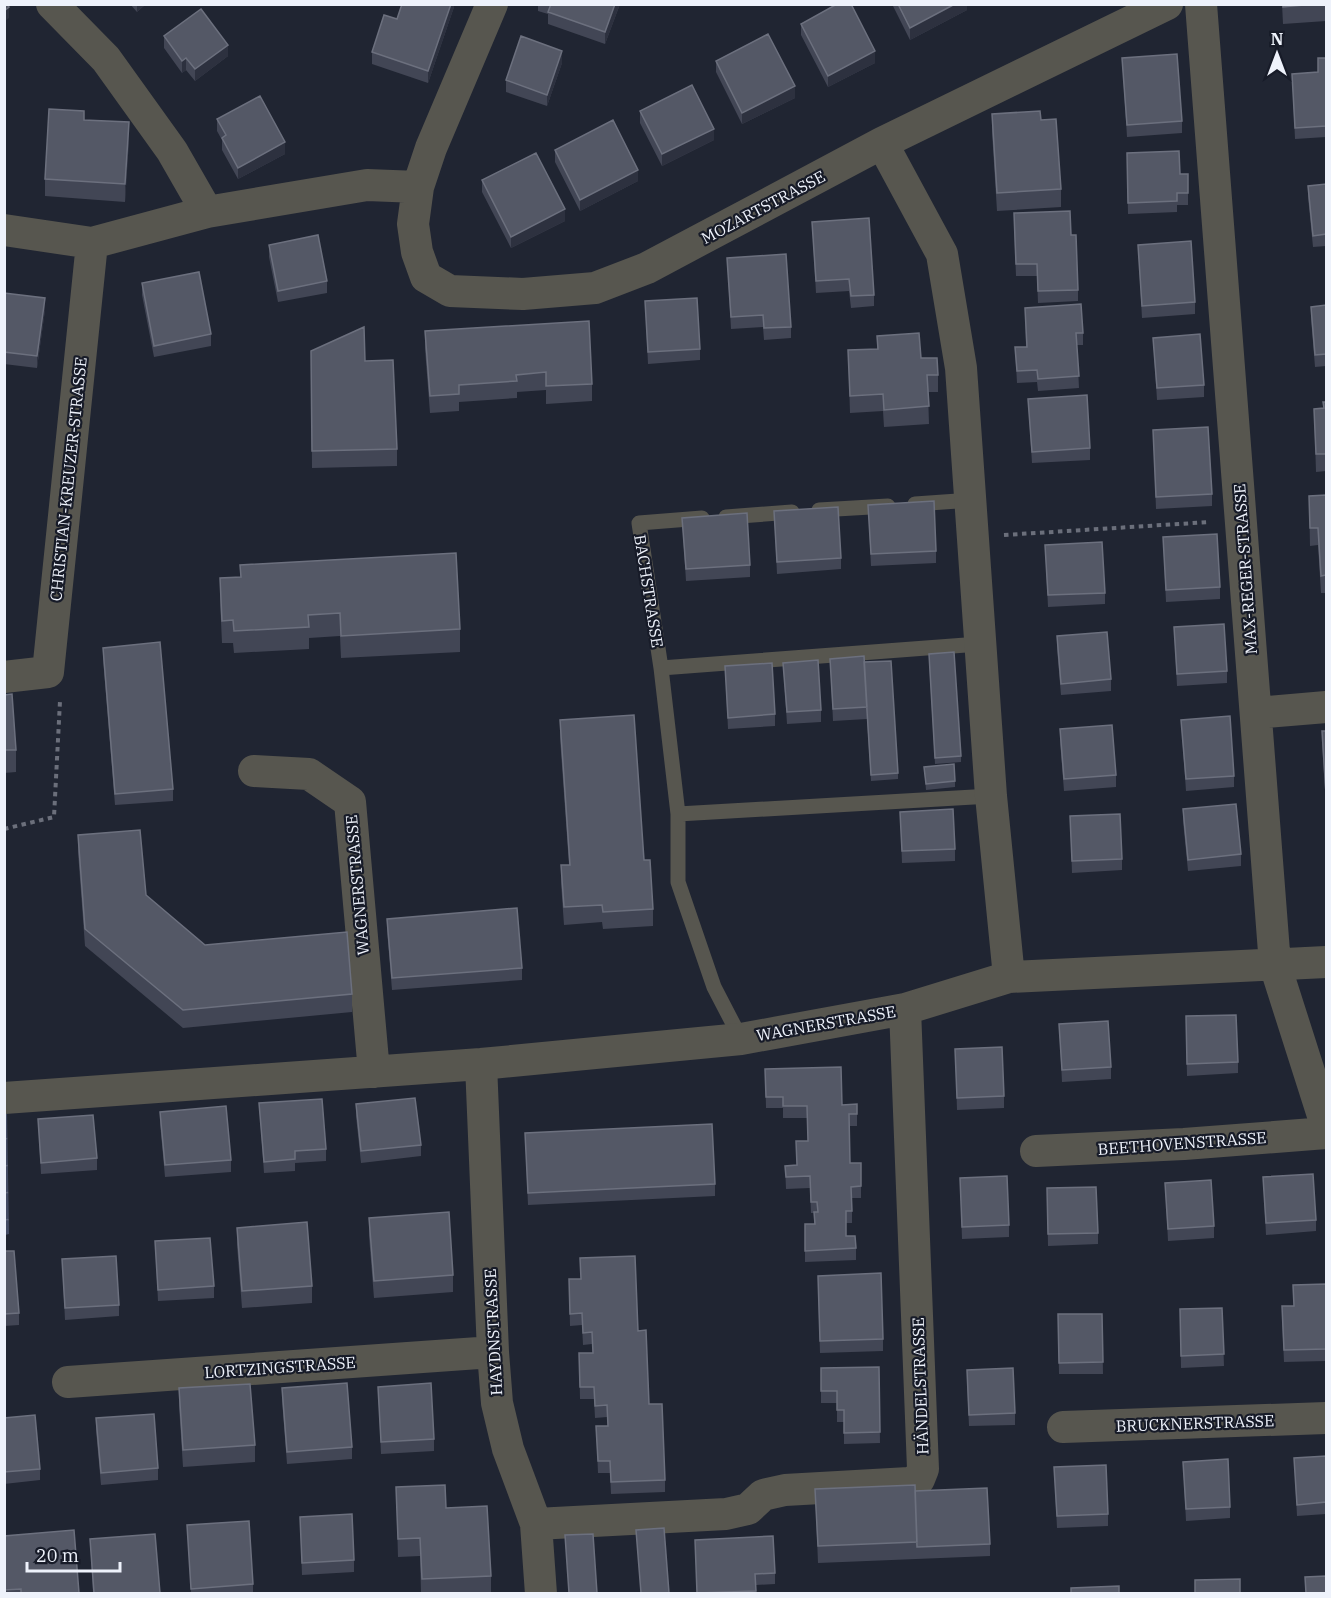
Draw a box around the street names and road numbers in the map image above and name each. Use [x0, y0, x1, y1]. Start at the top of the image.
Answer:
street label: MOZARTSTRASSE [698, 166, 828, 248]
street label: CHRISTIAN-KREUZER-STRASSE [45, 356, 91, 602]
street label: MAX-REGER-STRASSE [1229, 483, 1261, 655]
street label: BACHSTRASSE [630, 533, 668, 649]
street label: WAGNERSTRASSE [341, 814, 373, 956]
street label: WAGNERSTRASSE [755, 1001, 897, 1045]
street label: BEETHOVENSTRASSE [1097, 1127, 1267, 1159]
street label: HAYDNSTRASSE [480, 1268, 506, 1396]
street label: HÄNDELSTRASSE [908, 1317, 932, 1455]
street label: LORTZINGSTRASSE [204, 1352, 356, 1382]
street label: BRUCKNERSTRASSE [1115, 1410, 1275, 1436]

